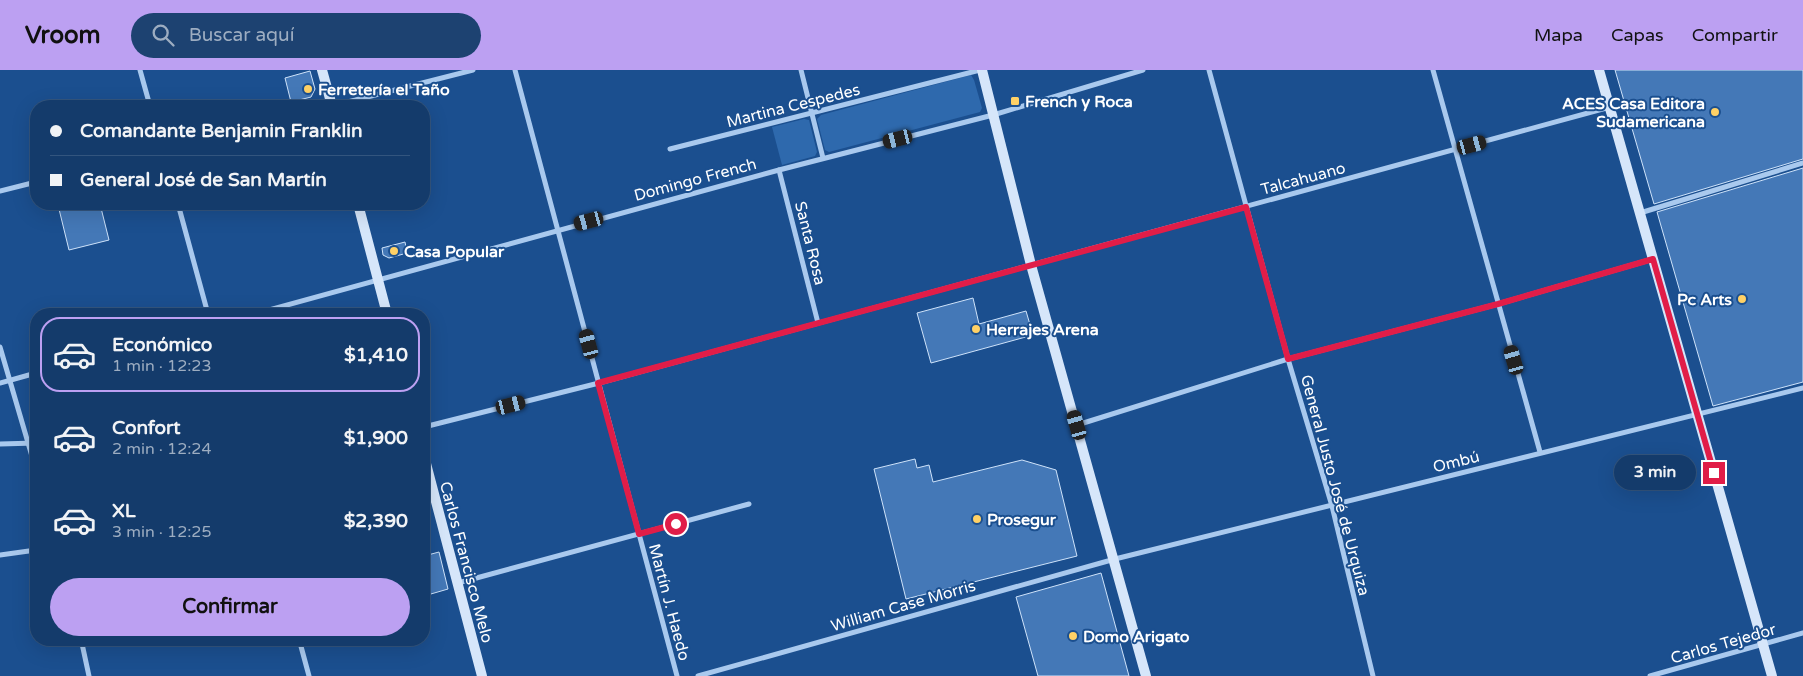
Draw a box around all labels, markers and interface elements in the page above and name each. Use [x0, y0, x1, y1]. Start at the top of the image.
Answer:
search box [131, 13, 481, 58]
text: Vroom [25, 21, 101, 50]
icon: search [149, 21, 177, 49]
text: Buscar aquí [189, 24, 294, 46]
text: Mapa [1534, 24, 1583, 46]
text: Capas [1611, 24, 1664, 46]
text: Compartir [1692, 24, 1778, 46]
place label: Ferretería el Taño [318, 80, 450, 100]
street label: Martina Cespedes [724, 80, 862, 132]
marker: Ferretería el Taño [302, 83, 314, 95]
place label: French y Roca [1025, 92, 1133, 112]
place label: ACES Casa Editora Sudamericana [1562, 94, 1705, 132]
marker: French y Roca [1009, 95, 1021, 107]
marker: ACES Casa Editora Sudamericana [1709, 106, 1721, 118]
text: Comandante Benjamin Franklin [80, 120, 363, 142]
car [881, 128, 914, 150]
car [1455, 134, 1488, 156]
street label: Domingo French [632, 154, 759, 206]
street label: Talcahuano [1259, 158, 1348, 200]
text: General José de San Martín [80, 169, 327, 191]
street label: Santa Rosa [790, 199, 830, 287]
car [572, 210, 605, 232]
place label: Casa Popular [404, 242, 505, 262]
marker: Casa Popular [388, 245, 400, 257]
place label: Pc Arts [1677, 290, 1732, 310]
marker: Pc Arts [1736, 293, 1748, 305]
place label: Herrajes Arena [986, 320, 1099, 340]
marker: Herrajes Arena [970, 323, 982, 335]
car [577, 328, 600, 360]
icon: car [52, 332, 97, 377]
text: Económico [112, 334, 212, 356]
text: $1,410 [344, 344, 408, 366]
car [1502, 344, 1525, 376]
text: 1 min · 12:23 [112, 356, 211, 376]
street label: General Justo José de Urquiza [1296, 373, 1374, 598]
car [494, 394, 527, 416]
car [1065, 409, 1088, 441]
icon: car [52, 415, 97, 460]
text: Confort [112, 417, 181, 439]
text: $1,900 [344, 427, 408, 449]
text: 2 min · 12:24 [112, 439, 211, 459]
street label: Ombú [1431, 447, 1482, 477]
callout: 3 min [1614, 456, 1696, 490]
text: 3 min [1634, 462, 1676, 482]
route end [1703, 462, 1725, 484]
street label: Carlos Francisco Melo [435, 479, 497, 645]
icon: car [52, 498, 97, 543]
text: XL [112, 500, 136, 522]
text: $2,390 [344, 510, 408, 532]
place label: Prosegur [987, 510, 1057, 530]
route start [665, 513, 687, 535]
marker: Prosegur [971, 513, 983, 525]
text: 3 min · 12:25 [112, 522, 211, 542]
street label: Martín J. Haedo [644, 542, 694, 663]
street label: William Case Morris [829, 576, 978, 636]
button: Confirmar [50, 578, 410, 636]
street label: Carlos Tejedor [1668, 619, 1779, 669]
place label: Domo Arigato [1083, 627, 1190, 647]
marker: Domo Arigato [1067, 630, 1079, 642]

